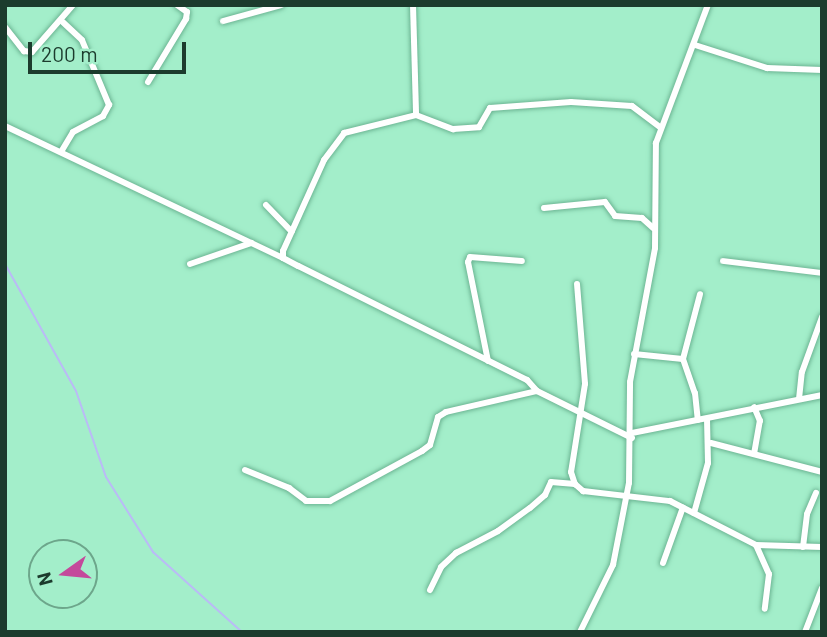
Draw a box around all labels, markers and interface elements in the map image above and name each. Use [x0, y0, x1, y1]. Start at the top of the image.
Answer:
scale bar [32, 28, 189, 72]
text: 200 m [41, 41, 98, 66]
north arrow [28, 539, 98, 609]
text: N [31, 570, 57, 588]

